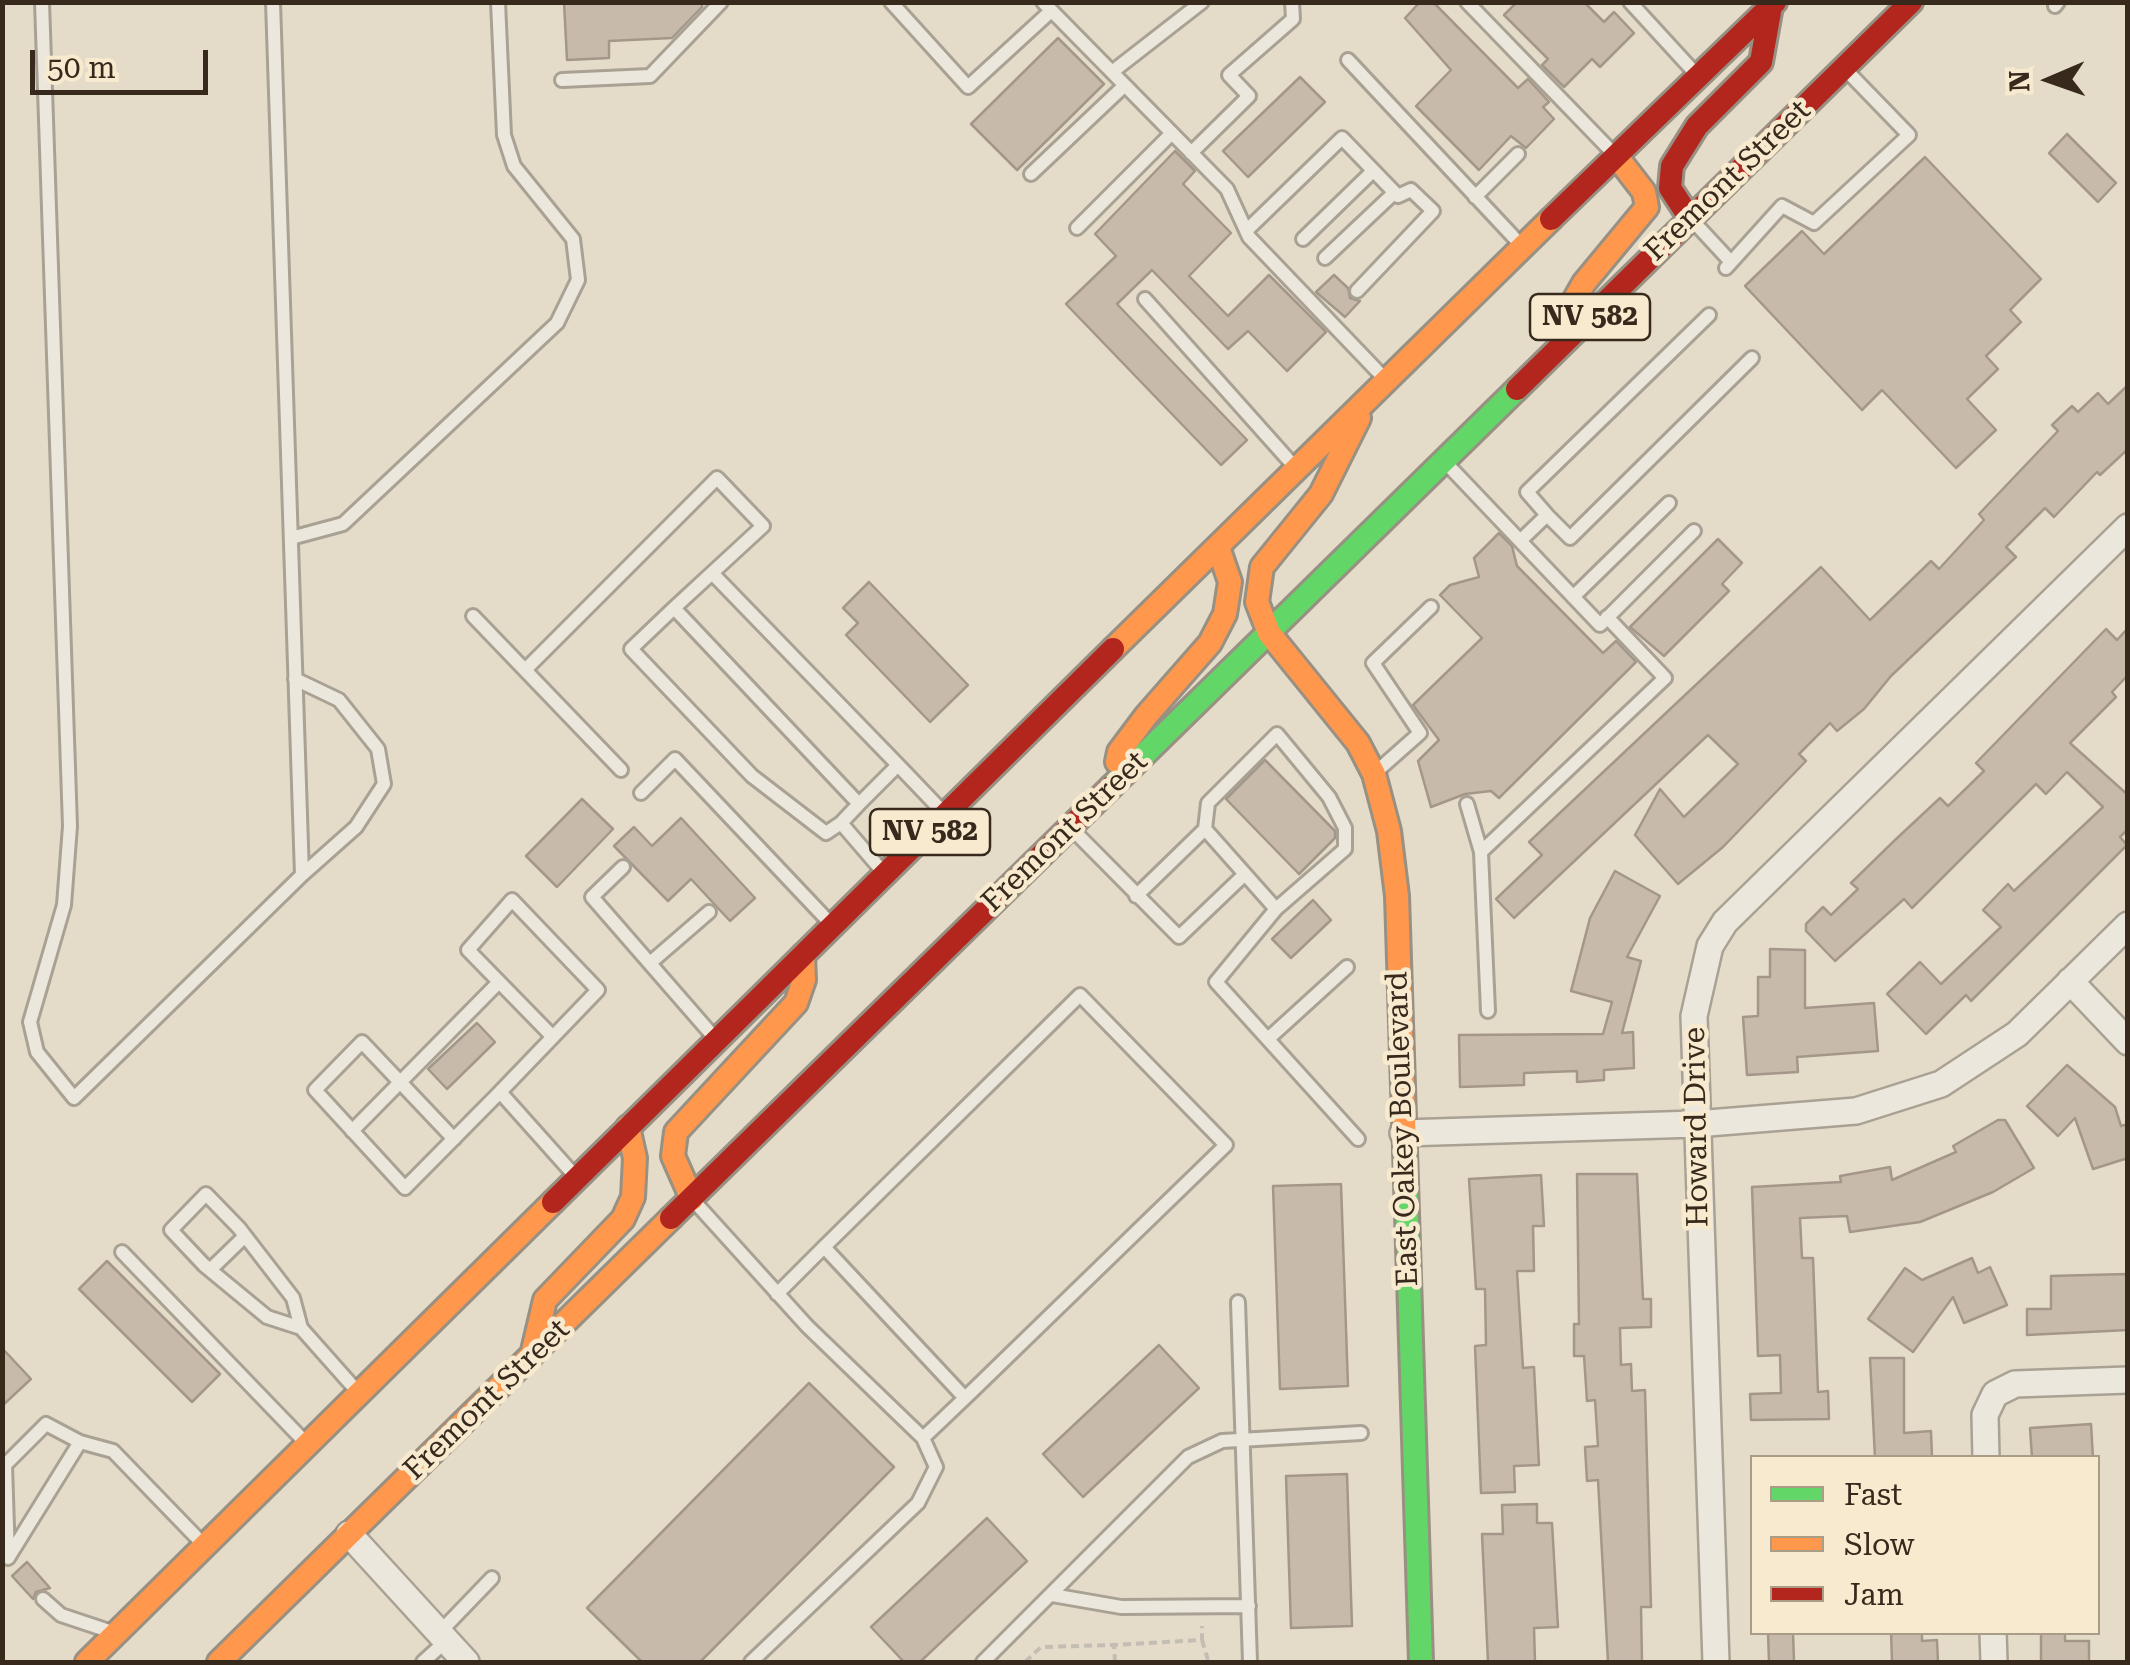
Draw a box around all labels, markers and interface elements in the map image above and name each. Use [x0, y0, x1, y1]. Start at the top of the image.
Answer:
scale bar [35, 30, 212, 92]
north arrow [2000, 30, 2100, 130]
text: 50 m [47, 50, 116, 85]
text: N [2003, 70, 2036, 92]
street label: Fremont Street [1638, 93, 1818, 269]
road number: NV 582 [1530, 294, 1650, 340]
street label: Fremont Street [975, 744, 1155, 920]
road number: NV 582 [870, 809, 990, 855]
street label: East Oakey Boulevard [1380, 971, 1426, 1287]
street label: Howard Drive [1677, 1027, 1717, 1227]
street label: Fremont Street [397, 1312, 577, 1488]
legend [1750, 1455, 2100, 1635]
text: Fast [1844, 1477, 1902, 1512]
text: Slow [1844, 1527, 1915, 1562]
text: Jam [1844, 1577, 1904, 1612]

